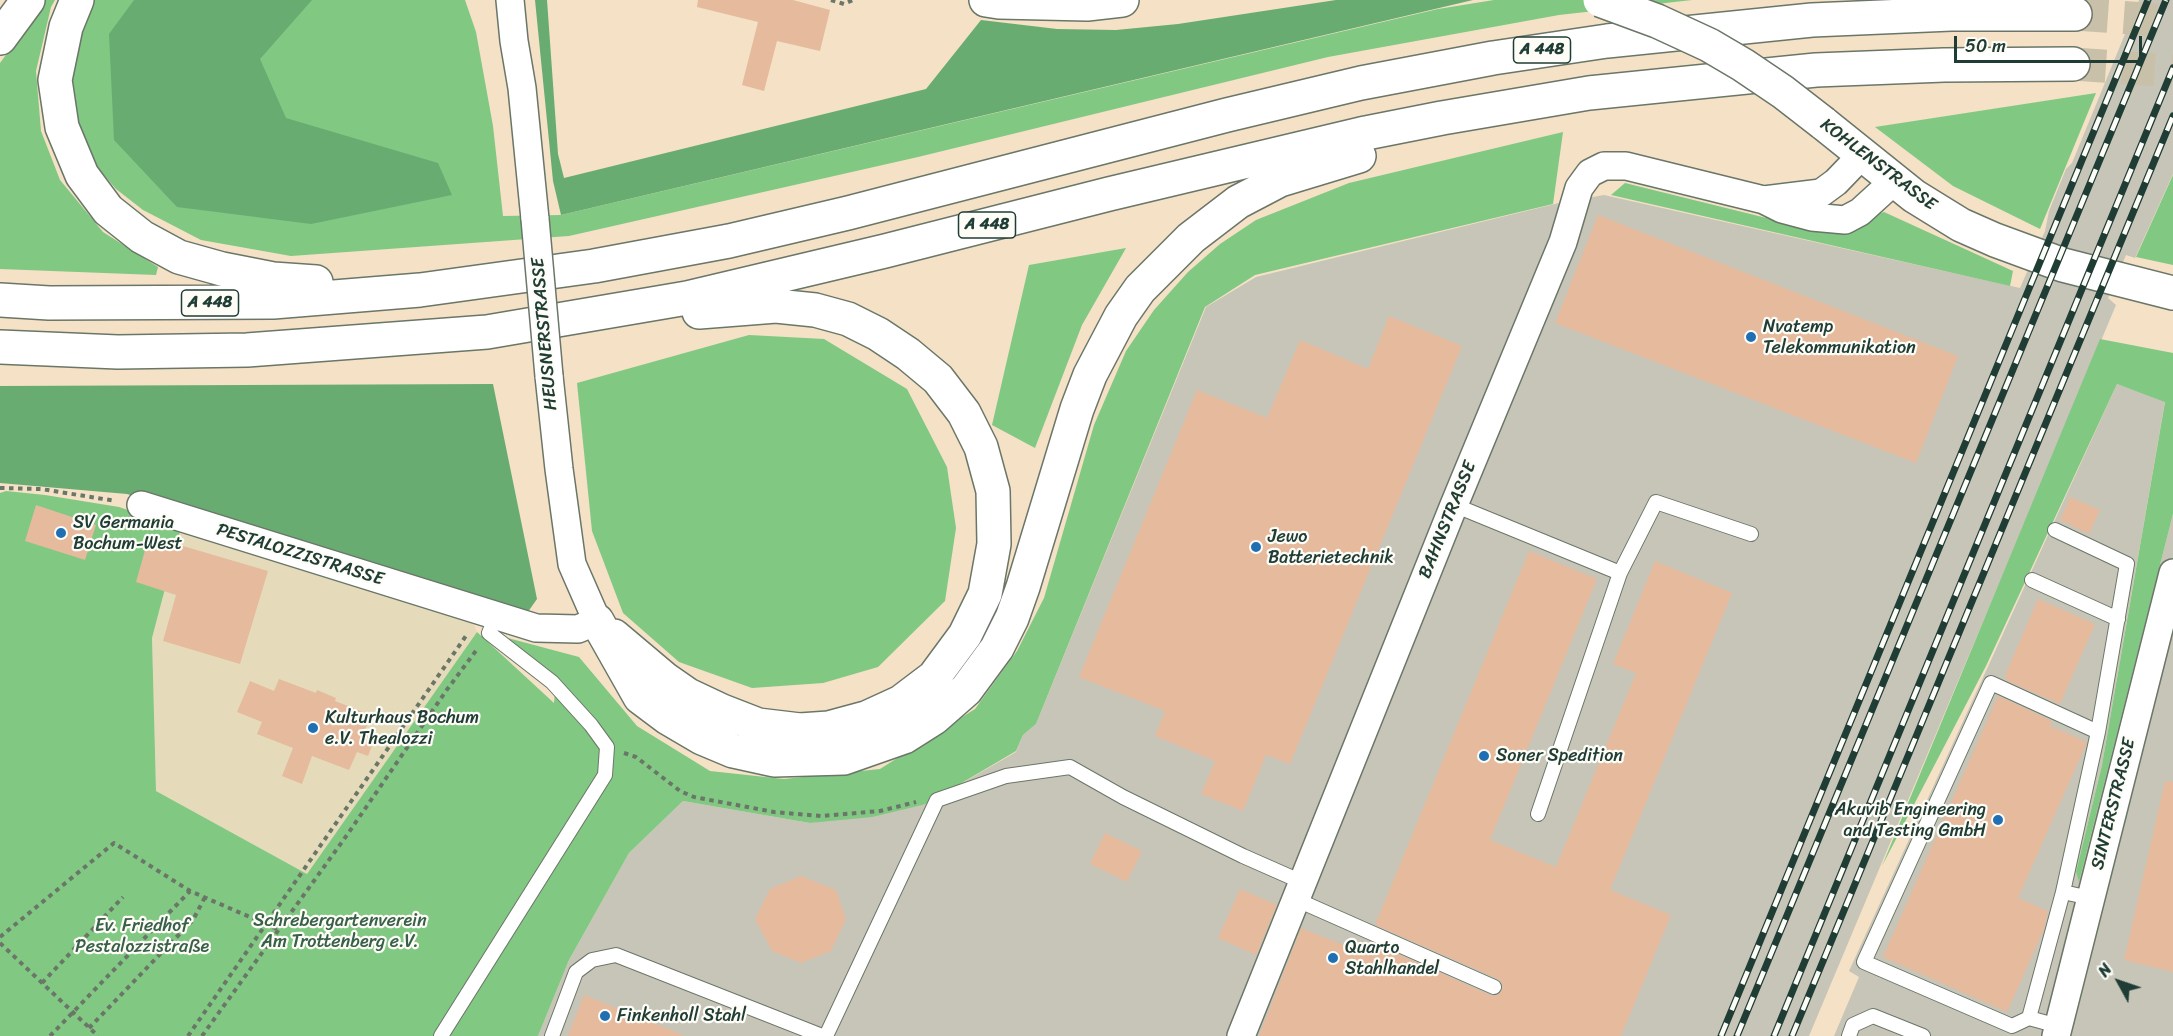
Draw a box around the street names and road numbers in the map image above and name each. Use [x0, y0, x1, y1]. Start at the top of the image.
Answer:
road number: A 448 [1514, 37, 1570, 63]
street label: KOHLENSTRASSE [1816, 114, 1940, 216]
road number: A 448 [958, 212, 1016, 238]
street label: HEUSNERSTRASSE [528, 257, 562, 411]
road number: A 448 [182, 290, 238, 316]
street label: BAHNSTRASSE [1415, 458, 1481, 582]
street label: PESTALOZZISTRASSE [214, 519, 386, 591]
street label: SINTERSTRASSE [2087, 736, 2141, 872]

